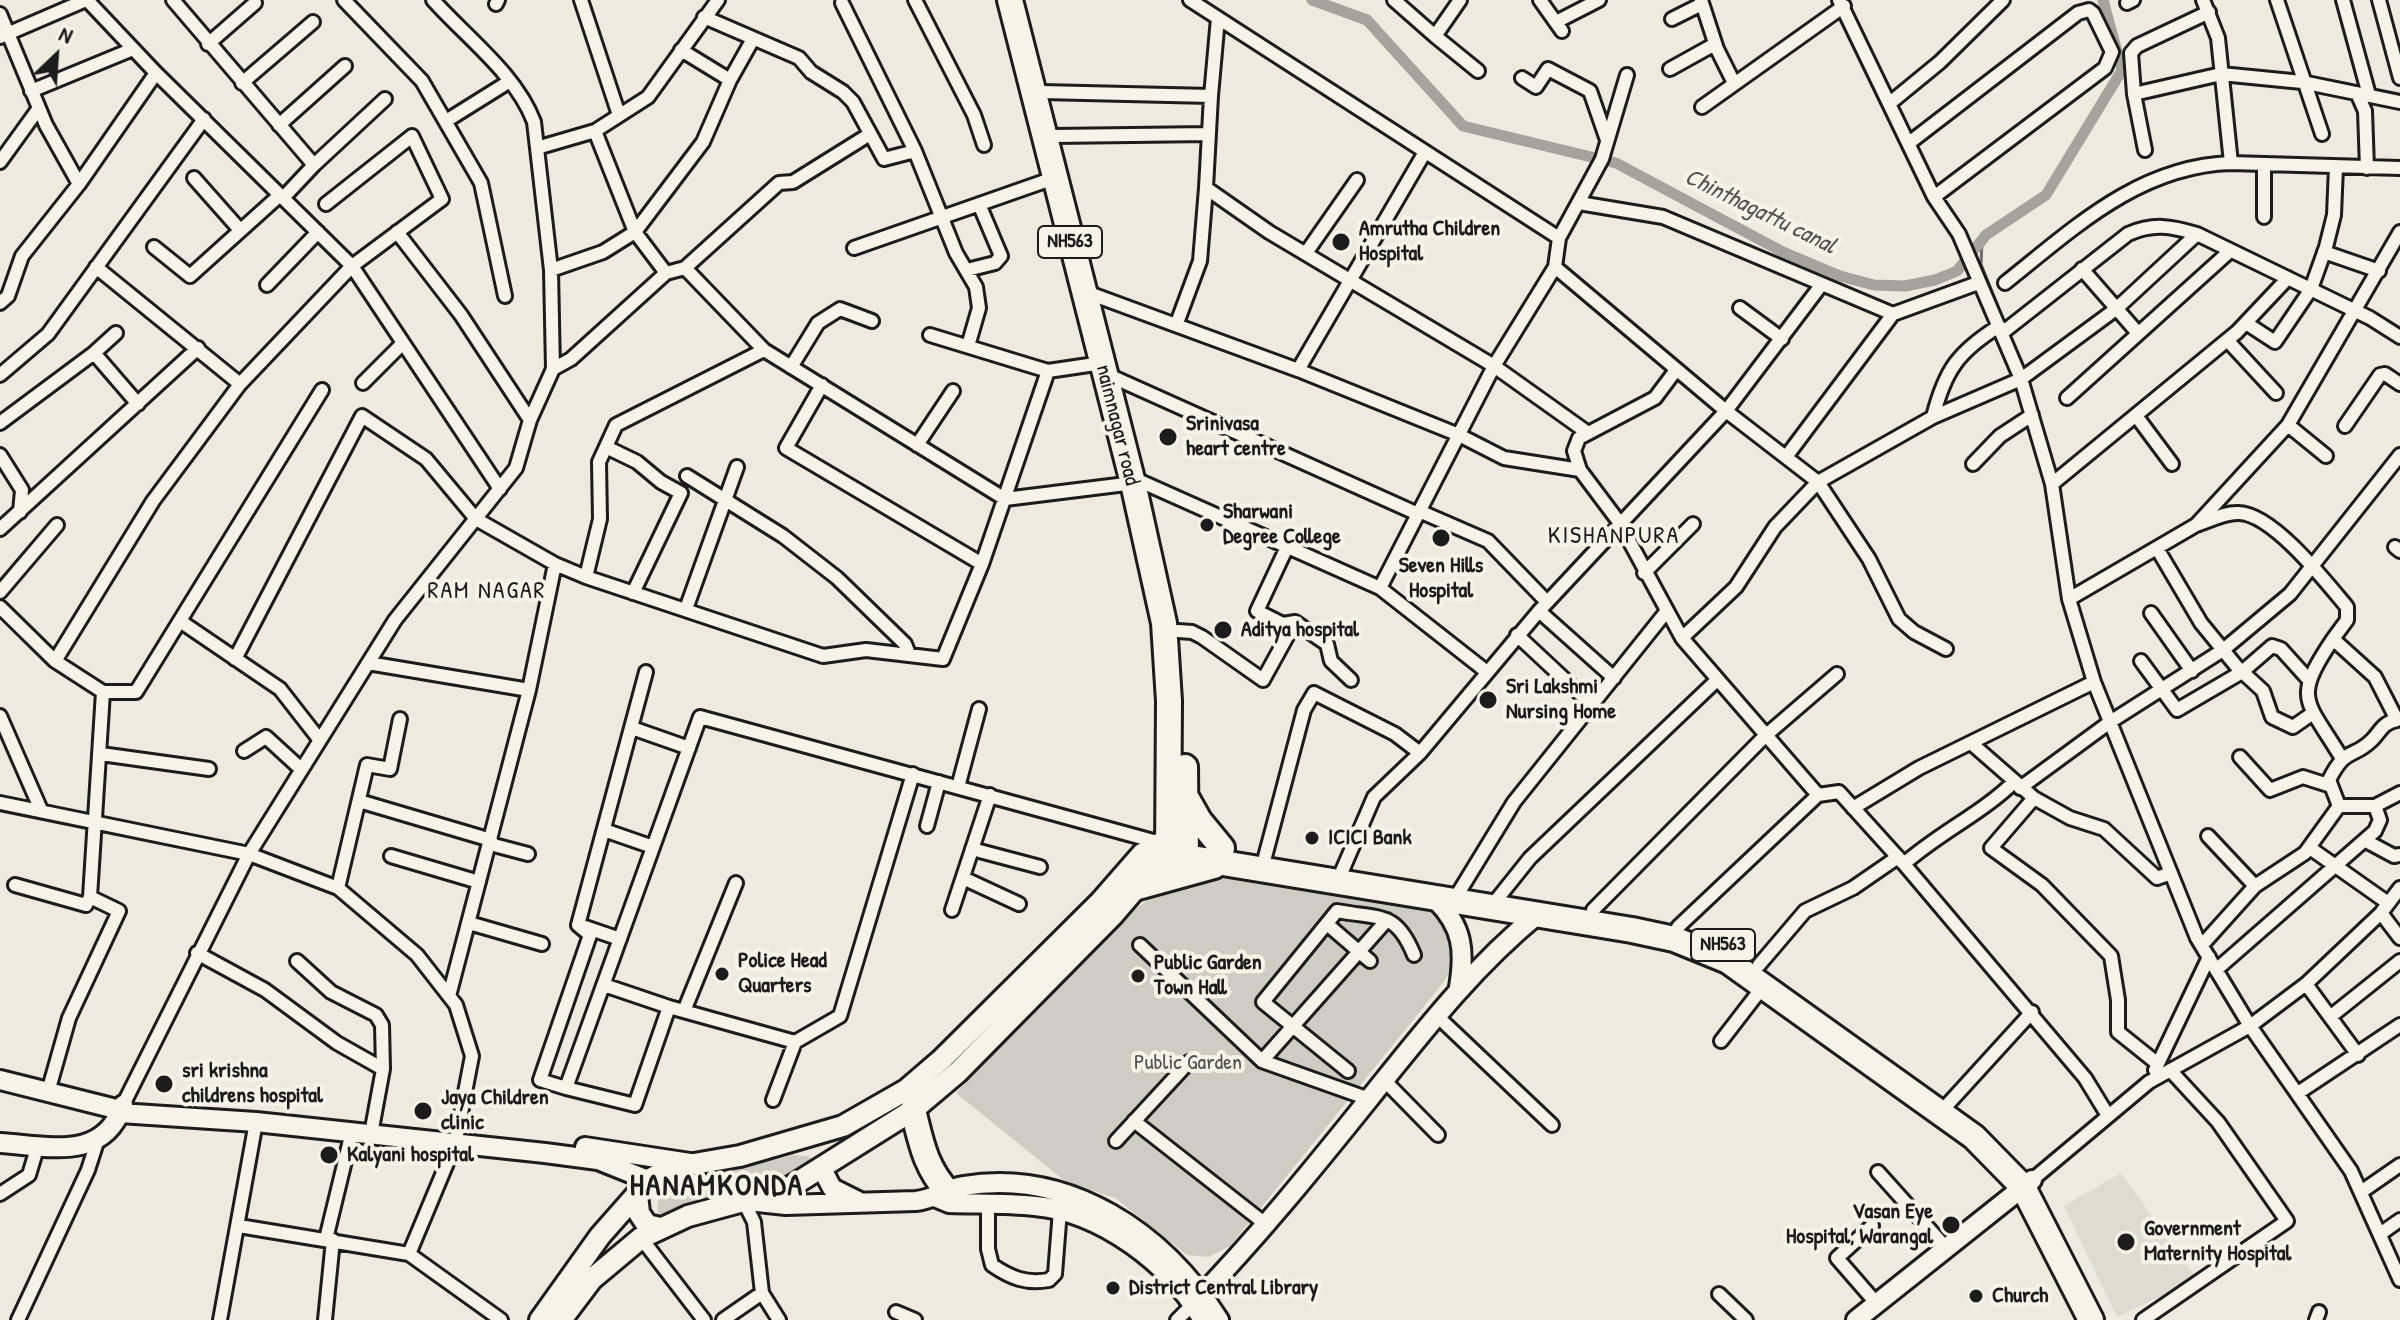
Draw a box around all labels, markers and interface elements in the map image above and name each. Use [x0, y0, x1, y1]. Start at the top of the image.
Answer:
north arrow [16, 16, 96, 96]
text: N [54, 18, 78, 50]
water label: Chinthagattu canal [1680, 163, 1840, 261]
place label: Amrutha Children Hospital [1359, 216, 1500, 268]
road number: NH563 [1038, 226, 1102, 258]
marker: Amrutha Children Hospital [1330, 231, 1352, 253]
street label: naimnagar road [1089, 362, 1145, 488]
place label: Srinivasa heart centre [1186, 411, 1286, 462]
marker: Srinivasa heart centre [1157, 426, 1179, 448]
place label: Sharwani Degree College [1223, 499, 1341, 550]
marker: Sharwani Degree College [1198, 516, 1216, 534]
district label: KISHANPURA [1548, 523, 1680, 551]
marker: Seven Hills Hospital [1430, 527, 1452, 549]
place label: Seven Hills Hospital [1399, 553, 1483, 604]
district label: RAM NAGAR [427, 578, 547, 606]
place label: Aditya hospital [1241, 617, 1359, 643]
marker: Aditya hospital [1212, 619, 1234, 641]
place label: Sri Lakshmi Nursing Home [1506, 674, 1616, 726]
marker: Sri Lakshmi Nursing Home [1477, 689, 1499, 711]
place label: ICICI Bank [1328, 825, 1412, 851]
marker: ICICI Bank [1303, 829, 1321, 847]
road number: NH563 [1691, 929, 1755, 961]
place label: Police Head Quarters [738, 948, 827, 1000]
place label: Public Garden Town Hall [1154, 950, 1262, 1002]
marker: Police Head Quarters [713, 965, 731, 983]
marker: Public Garden Town Hall [1129, 967, 1147, 985]
park label: Public Garden [1134, 1050, 1242, 1076]
place label: sri krishna childrens hospital [182, 1058, 323, 1110]
marker: sri krishna childrens hospital [153, 1073, 175, 1095]
place label: Jaya Children clinic [441, 1085, 549, 1136]
marker: Jaya Children clinic [412, 1100, 434, 1122]
place label: Kalyani hospital [347, 1142, 474, 1168]
marker: Kalyani hospital [318, 1144, 340, 1166]
district label: HANAMKONDA [630, 1169, 804, 1205]
place label: Vasan Eye Hospital, Warangal [1786, 1199, 1933, 1250]
marker: Vasan Eye Hospital, Warangal [1940, 1214, 1962, 1236]
place label: Government Maternity Hospital [2144, 1216, 2291, 1268]
marker: Government Maternity Hospital [2115, 1231, 2137, 1253]
place label: District Central Library [1129, 1275, 1318, 1301]
marker: District Central Library [1104, 1279, 1122, 1297]
place label: Church [1992, 1283, 2048, 1309]
marker: Church [1967, 1287, 1985, 1305]

